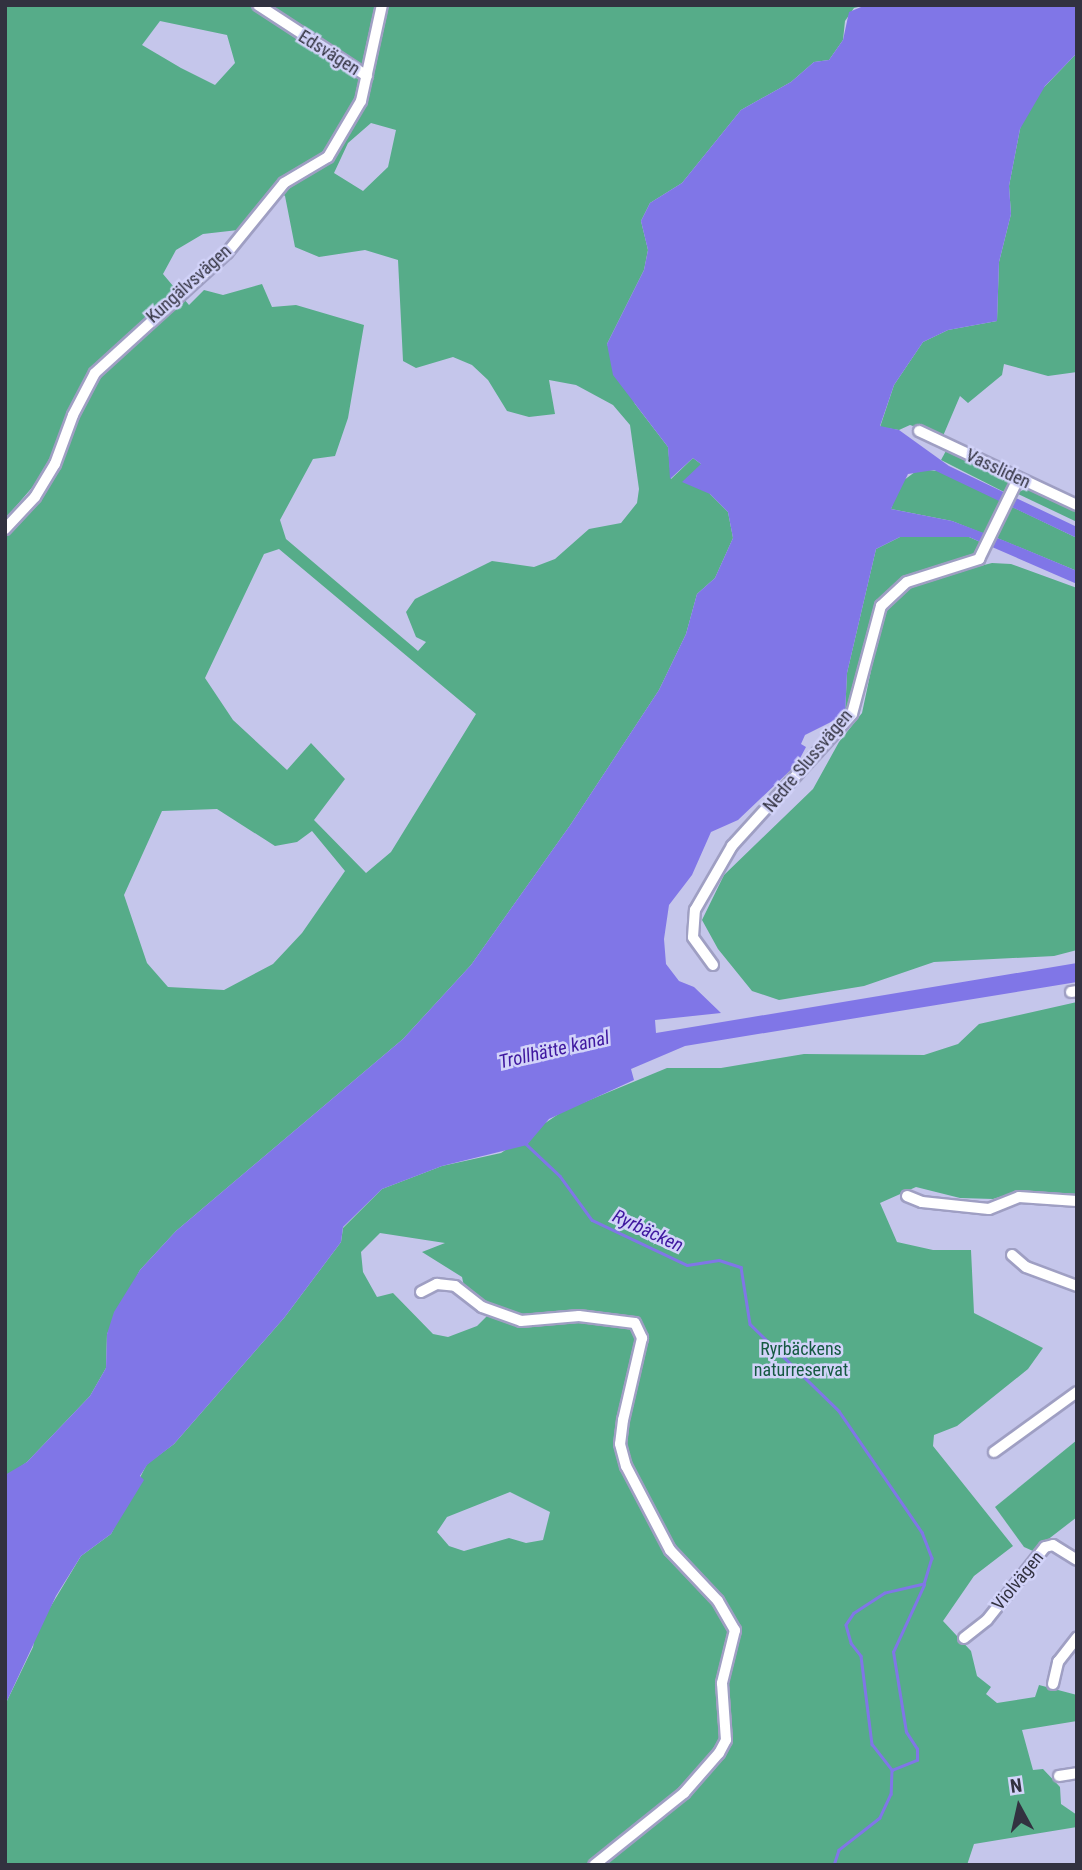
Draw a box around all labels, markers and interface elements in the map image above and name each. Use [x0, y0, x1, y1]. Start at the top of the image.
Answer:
street label: Edsvägen [294, 26, 364, 80]
street label: Kungälvsvägen [142, 240, 236, 328]
street label: Vassliden [962, 445, 1034, 493]
street label: Nedre Slussvägen [759, 705, 857, 817]
water label: Trollhätte kanal [497, 1026, 611, 1074]
water label: Ryrbäcken [609, 1205, 687, 1257]
park label: Ryrbäckens naturreservat [754, 1339, 848, 1382]
street label: Violvägen [988, 1547, 1048, 1615]
north arrow [984, 1772, 1054, 1842]
text: N [1009, 1774, 1023, 1798]

